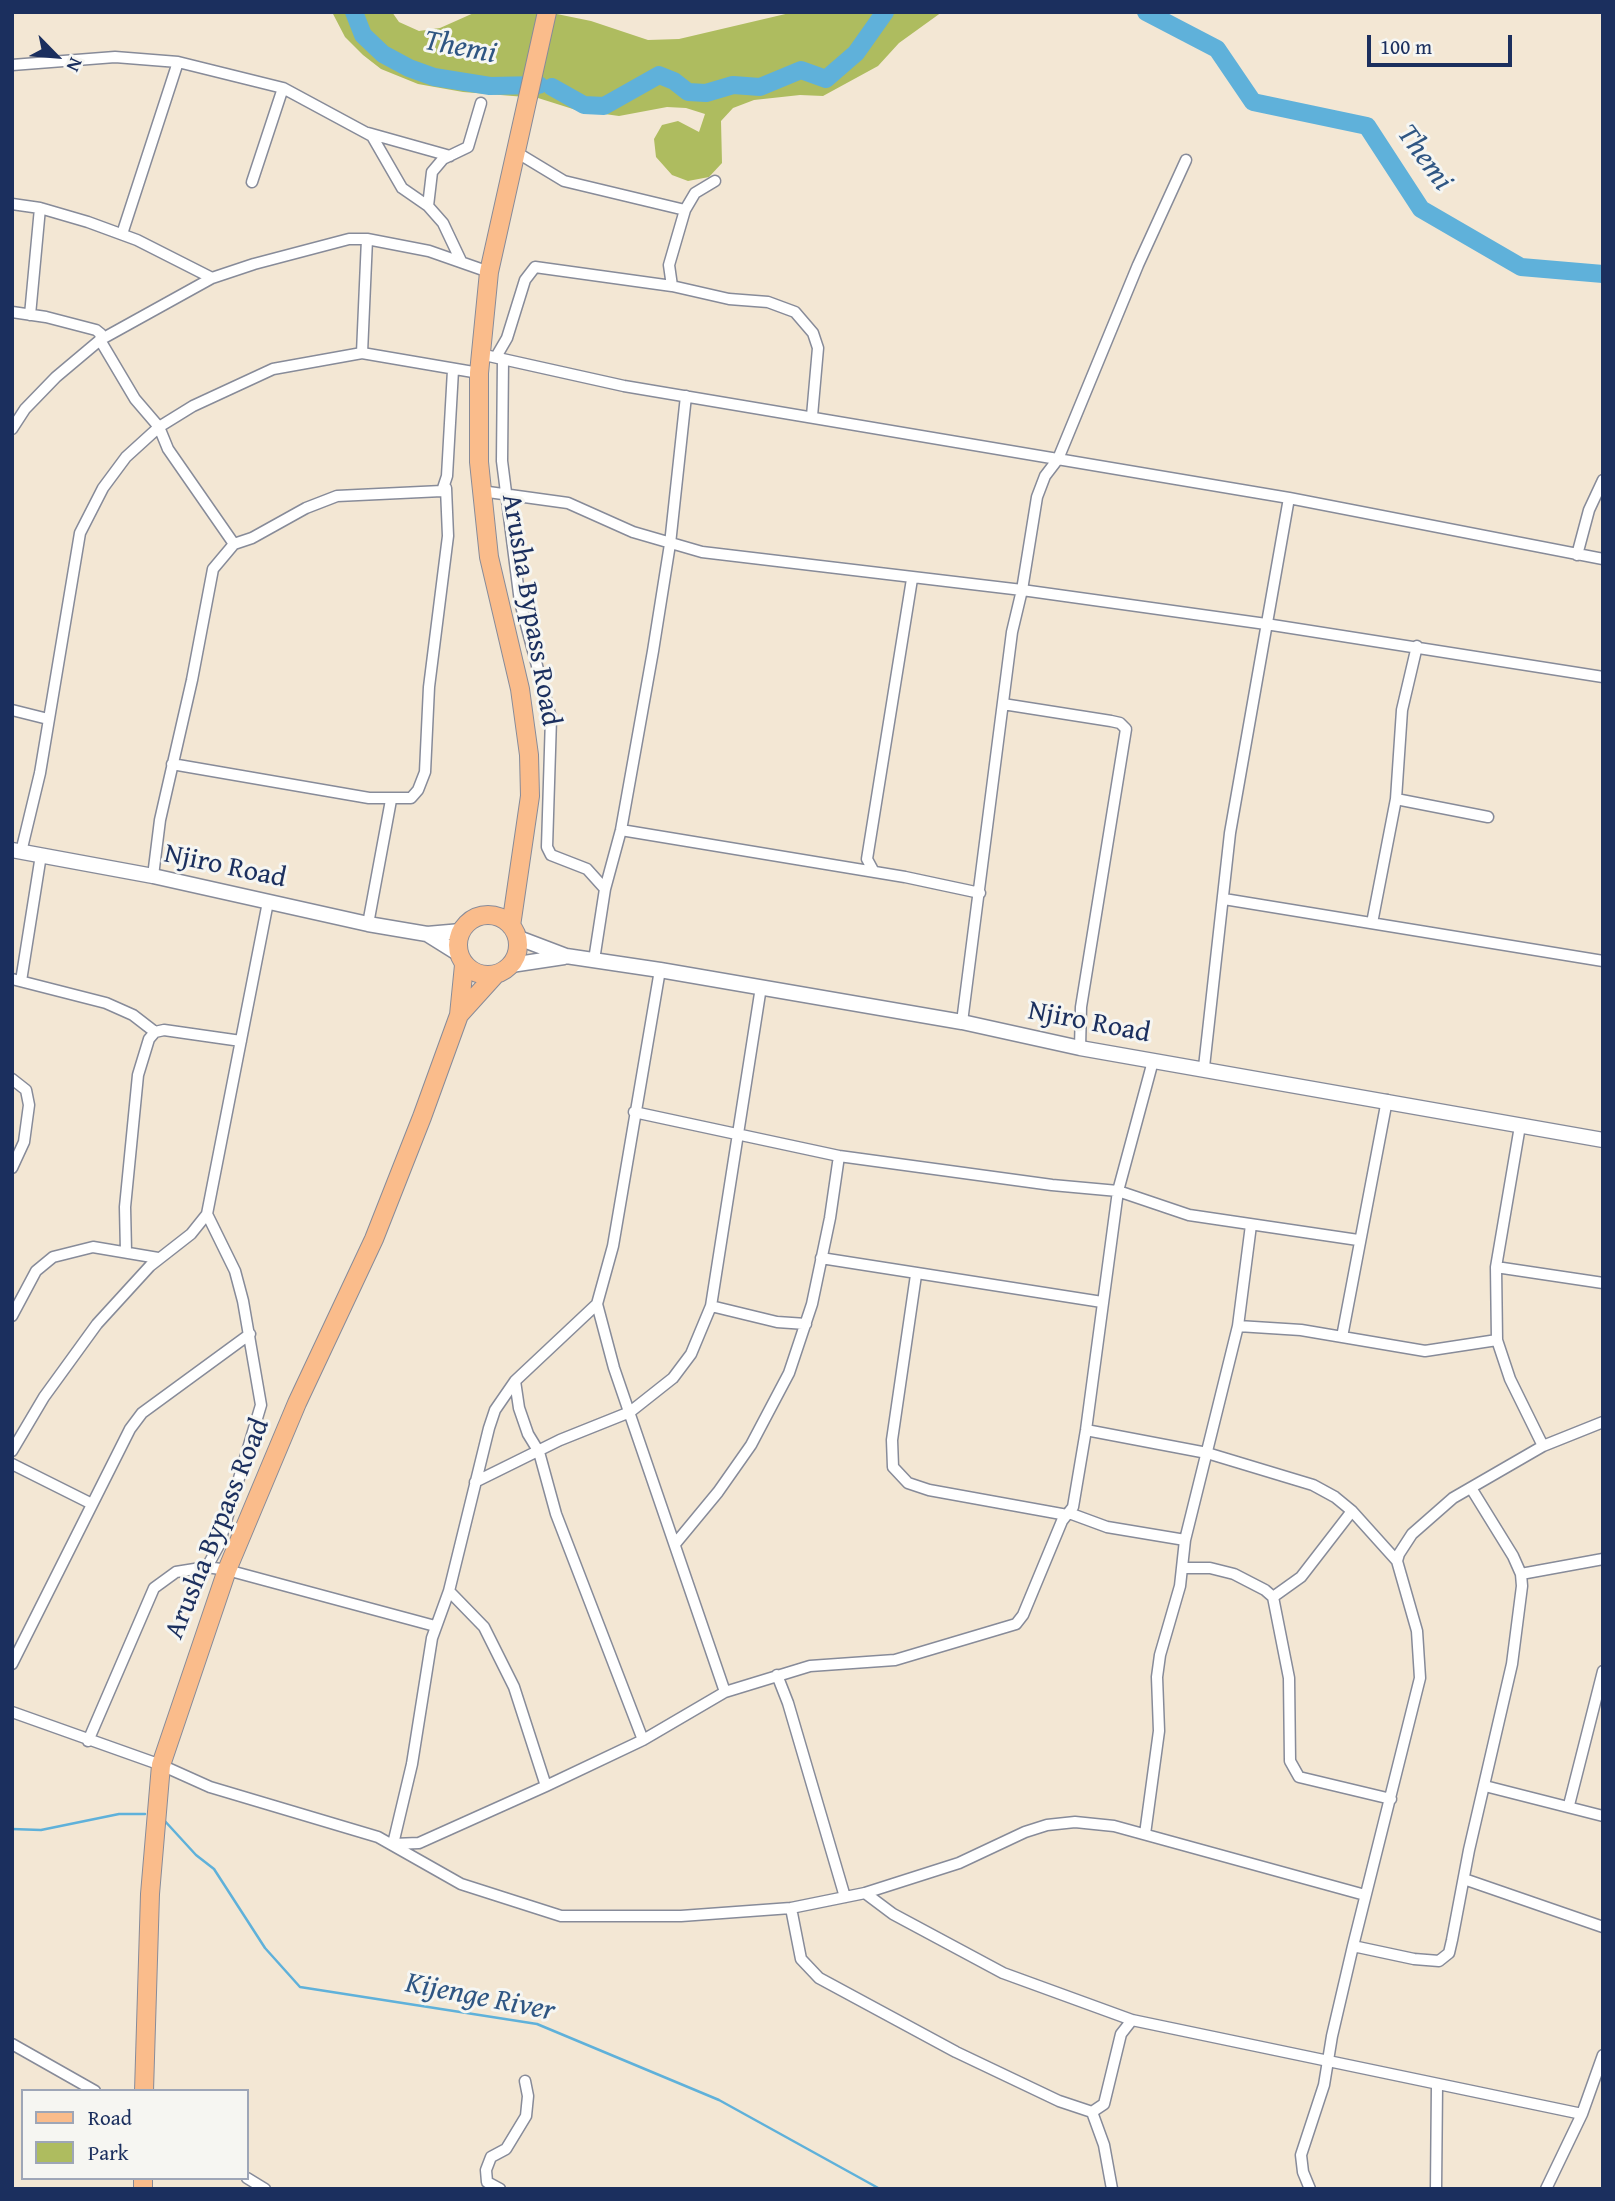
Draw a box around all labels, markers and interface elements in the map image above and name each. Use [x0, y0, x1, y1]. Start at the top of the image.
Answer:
north arrow [21, 21, 91, 91]
scale bar [1370, 21, 1515, 65]
water label: Themi [421, 23, 499, 73]
text: 100 m [1380, 31, 1432, 62]
text: N [60, 53, 90, 77]
water label: Themi [1388, 118, 1460, 198]
street label: Arusha Bypass Road [493, 491, 567, 729]
street label: Njiro Road [161, 838, 289, 896]
street label: Njiro Road [1025, 995, 1153, 1051]
street label: Arusha Bypass Road [158, 1414, 278, 1644]
water label: Kijenge River [402, 1966, 558, 2030]
legend [21, 2089, 248, 2180]
text: Road [88, 2102, 132, 2133]
text: Park [88, 2137, 129, 2168]

